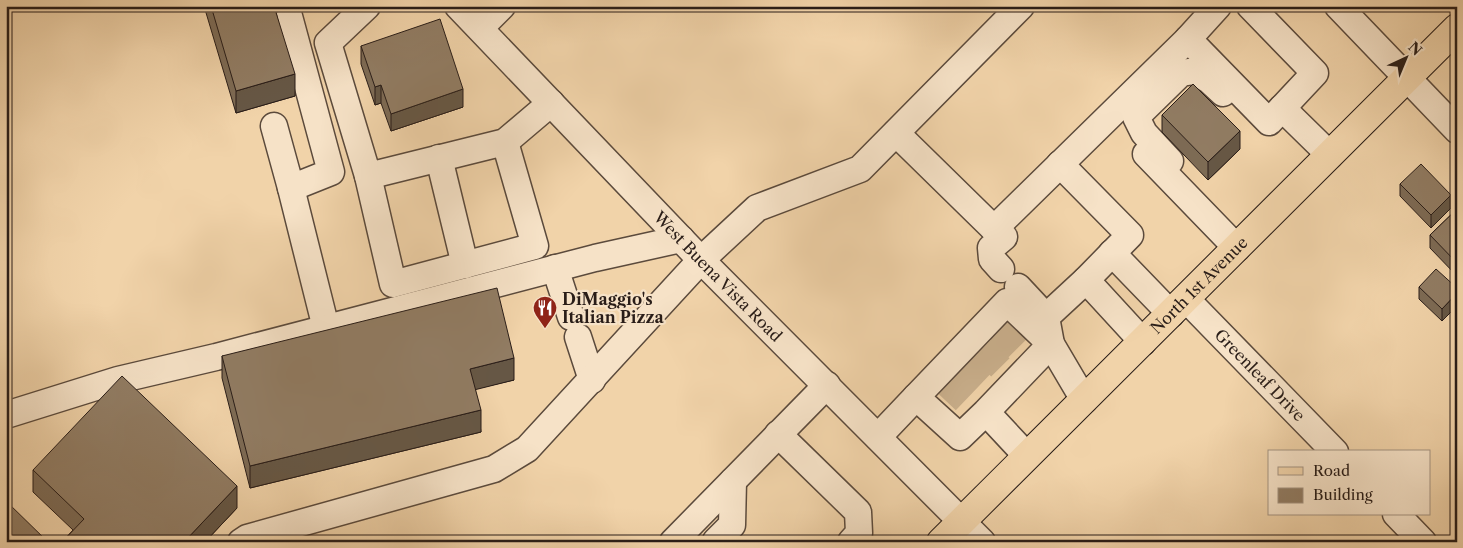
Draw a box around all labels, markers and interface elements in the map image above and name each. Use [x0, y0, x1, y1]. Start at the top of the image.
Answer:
north arrow [1380, 32, 1430, 82]
text: N [1404, 38, 1426, 59]
street label: West Buena Vista Road [649, 206, 787, 346]
street label: North 1st Avenue [1146, 232, 1252, 338]
place label: DiMaggio's Italian Pizza [562, 289, 664, 327]
restaurant icon: DiMaggio's Italian Pizza [532, 295, 558, 329]
street label: Greenleaf Drive [1211, 325, 1309, 425]
legend [1268, 450, 1430, 516]
text: Road [1313, 461, 1350, 480]
text: Building [1313, 485, 1373, 504]

